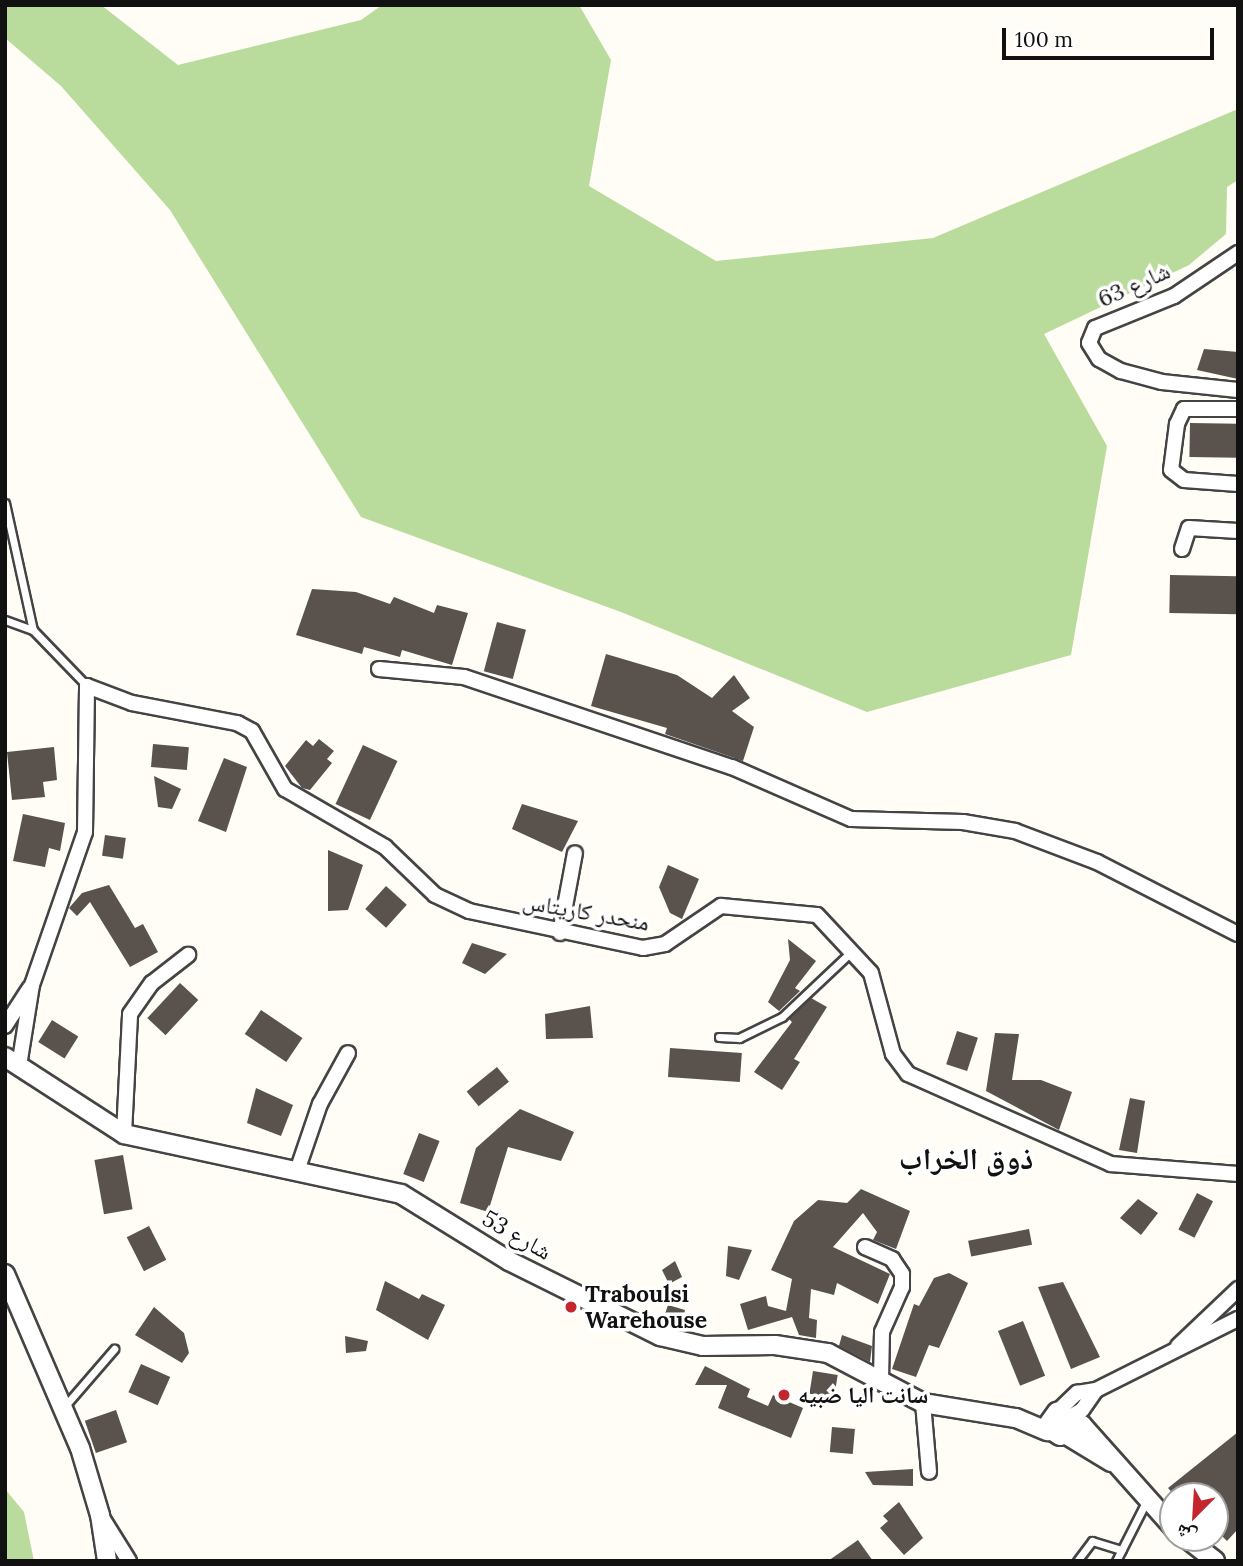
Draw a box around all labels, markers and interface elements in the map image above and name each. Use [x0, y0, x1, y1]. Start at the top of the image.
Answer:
scale bar [1005, 14, 1217, 58]
text: 100 m [1015, 26, 1073, 53]
street label: شارع 63 [1094, 257, 1174, 313]
street label: منحدر كاريتاس [521, 887, 651, 937]
district label: ذوق الخراب [899, 1140, 1033, 1176]
street label: شارع 53 [478, 1204, 556, 1266]
place label: Traboulsi Warehouse [585, 1280, 707, 1334]
marker: Traboulsi Warehouse [563, 1299, 579, 1315]
place label: سانت اليا ضبيه [798, 1381, 928, 1409]
marker: سانت اليا ضبيه [776, 1387, 792, 1403]
north arrow [1159, 1482, 1229, 1552]
text: ش [1172, 1519, 1200, 1549]

